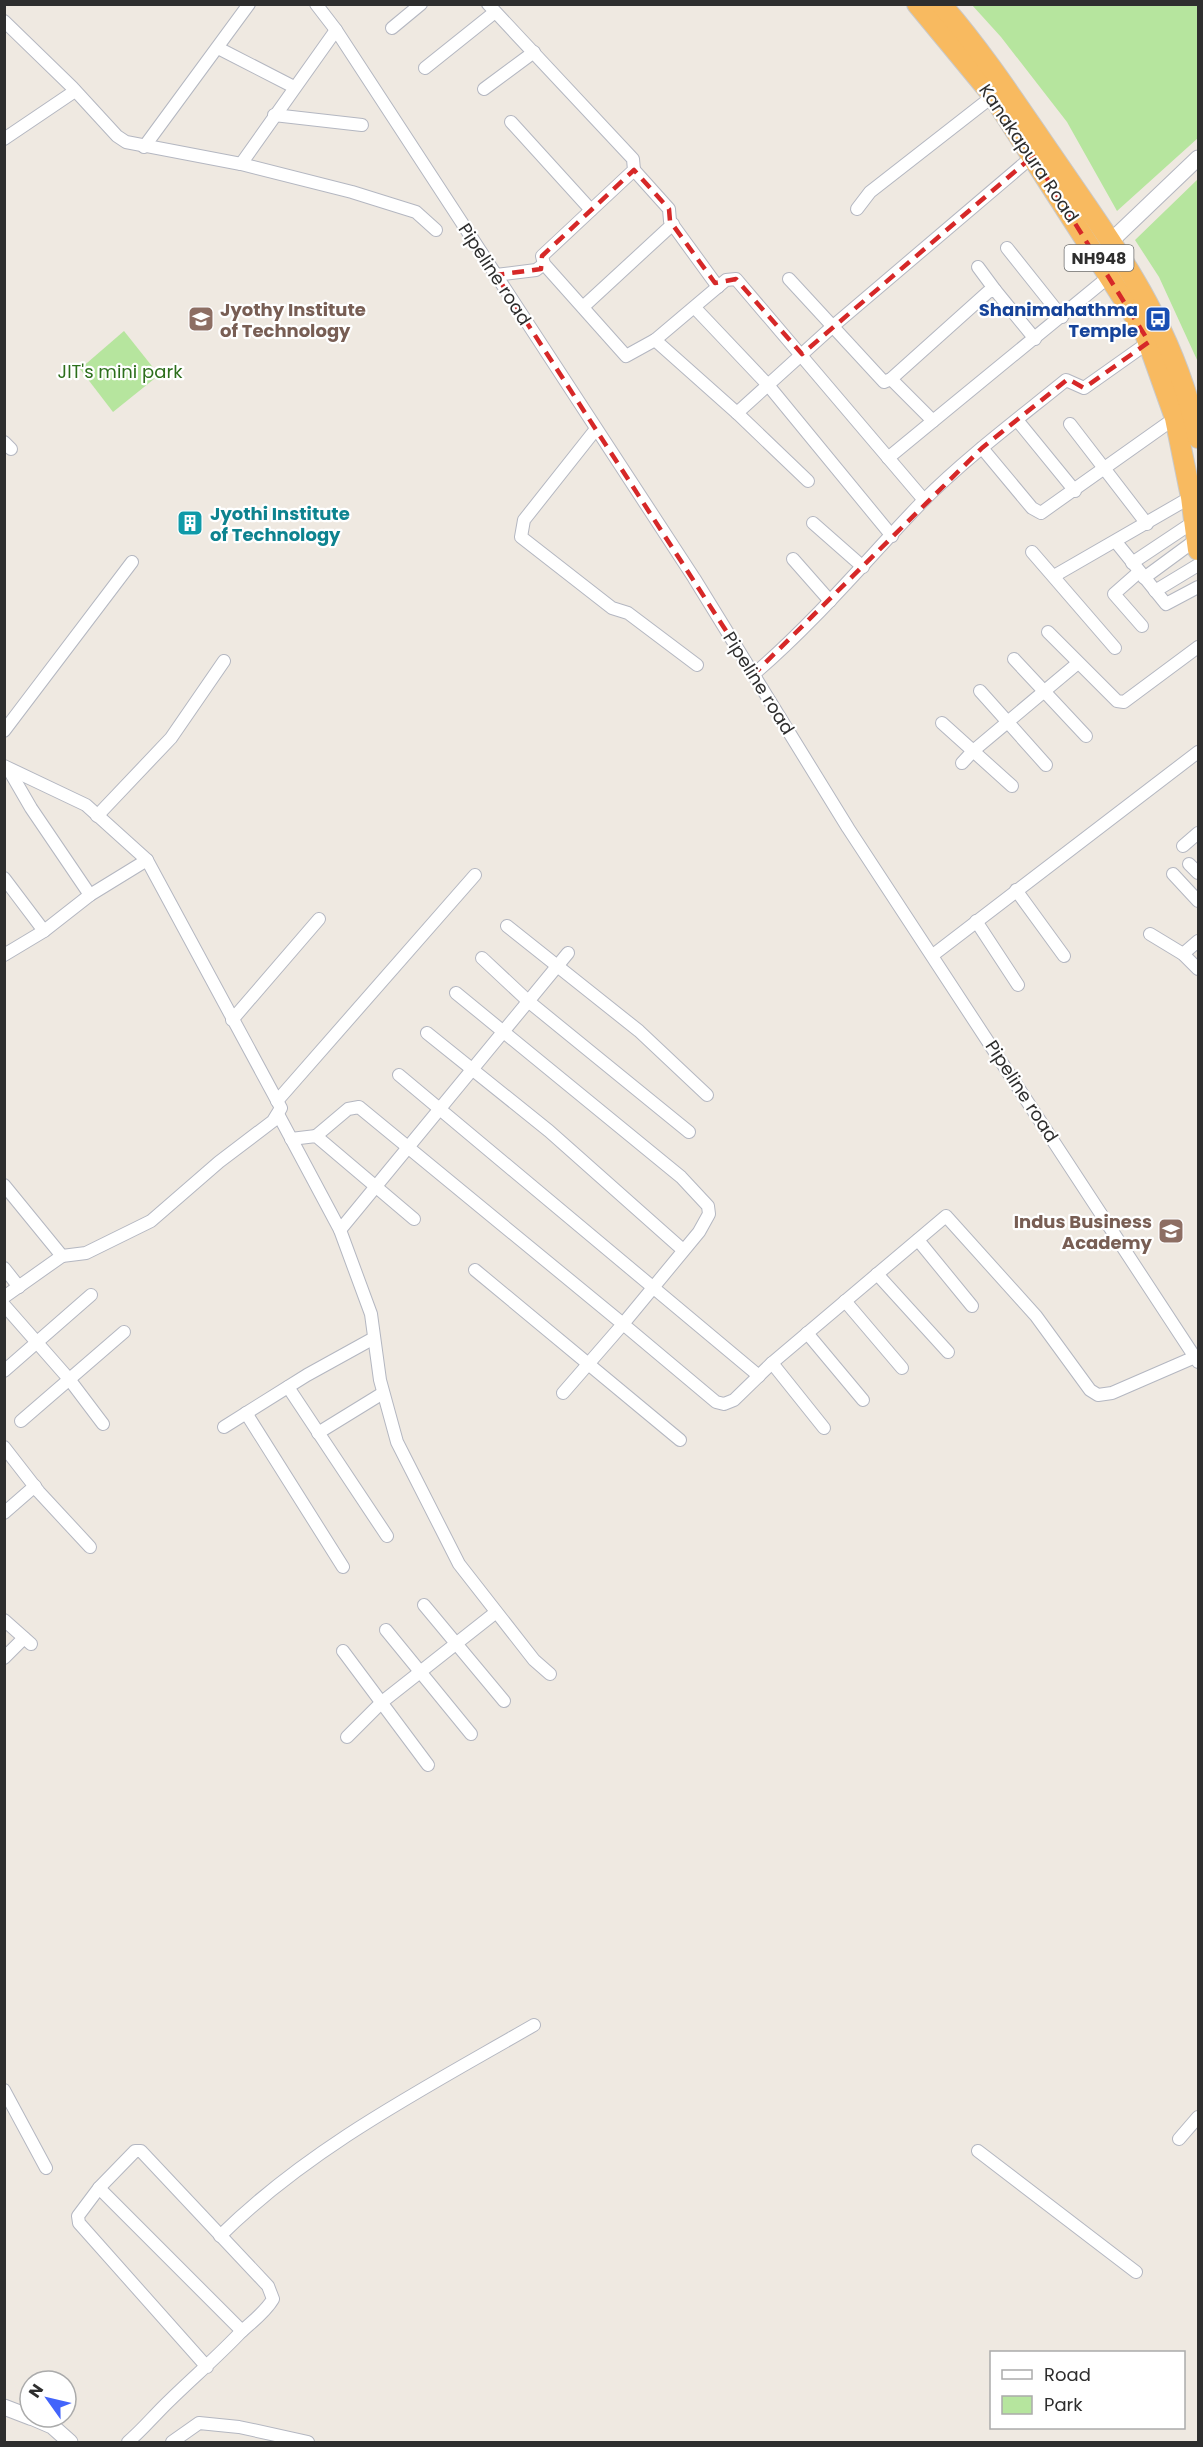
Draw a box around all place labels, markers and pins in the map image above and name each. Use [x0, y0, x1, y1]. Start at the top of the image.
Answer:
place label: Jyothy Institute of Technology [220, 297, 366, 343]
place label: Shanimahathma Temple [979, 297, 1138, 343]
school or university icon: Jyothy Institute of Technology [186, 304, 216, 334]
bus stop icon: Shanimahathma Temple [1143, 304, 1173, 334]
place label: Jyothi Institute of Technology [210, 501, 350, 547]
building icon: Jyothi Institute of Technology [175, 508, 205, 538]
place label: Indus Business Academy [1014, 1209, 1153, 1255]
school or university icon: Indus Business Academy [1156, 1216, 1186, 1246]

